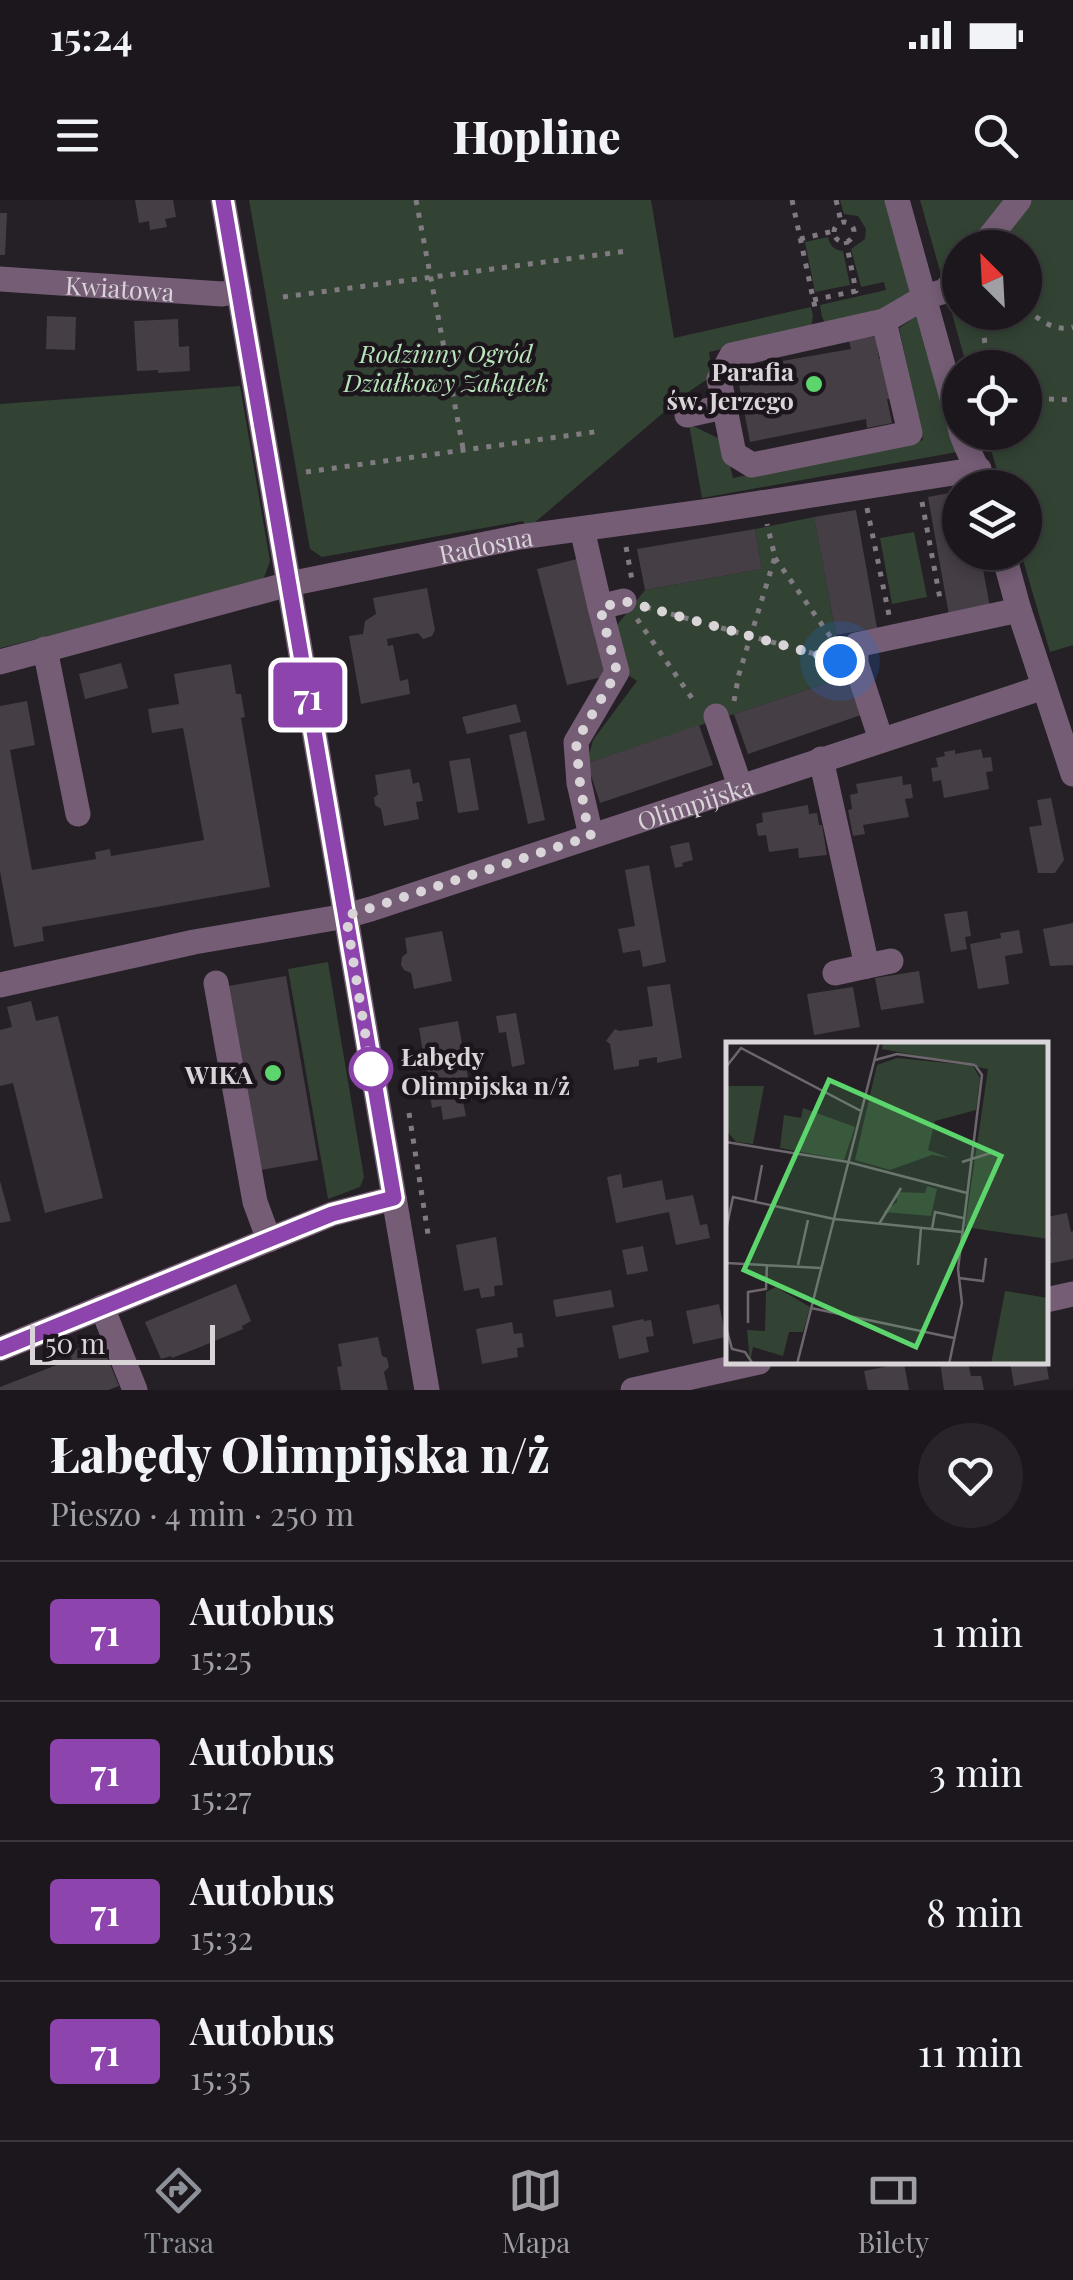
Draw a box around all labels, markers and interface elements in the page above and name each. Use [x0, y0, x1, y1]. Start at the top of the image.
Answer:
text: 15:24 [50, 10, 133, 61]
text: Hopline [452, 105, 621, 165]
icon: menu [50, 108, 105, 163]
icon: search [968, 108, 1023, 163]
north arrow [942, 230, 1042, 330]
map controls [942, 230, 1042, 570]
street label: Kwiatowa [64, 267, 176, 307]
park label: Rodzinny Ogród Działkowy Zakątek [342, 336, 549, 398]
button: locate [942, 350, 1042, 450]
place label: Parafia św. Jerzego [667, 354, 794, 416]
marker: Parafia św. Jerzego [803, 373, 825, 395]
button: layers [942, 470, 1042, 570]
street label: Radosna [436, 519, 535, 570]
your location [815, 636, 865, 686]
line badge: 71 [263, 662, 353, 728]
text: 71 [293, 672, 323, 719]
street label: Olimpijska [632, 767, 758, 837]
place label: Łabędy Olimpijska n/ż [401, 1039, 570, 1101]
inset map [726, 1042, 1048, 1365]
marker: Łabędy Olimpijska n/ż [350, 1048, 392, 1090]
place label: WIKA [184, 1057, 253, 1090]
marker: WIKA [262, 1062, 284, 1084]
scale bar [30, 1320, 215, 1364]
text: 50 m [45, 1324, 105, 1361]
text: Łabędy Olimpijska n/ż [50, 1421, 550, 1485]
button: heart [918, 1423, 1023, 1528]
text: Pieszo · 4 min · 250 m [50, 1491, 354, 1534]
text: Autobus [190, 1584, 335, 1635]
text: 1 min [932, 1606, 1023, 1657]
text: 71 [90, 1608, 120, 1655]
text: 15:25 [190, 1635, 252, 1678]
text: Autobus [190, 1724, 335, 1775]
text: 3 min [929, 1746, 1023, 1797]
text: 71 [90, 1748, 120, 1795]
text: 15:27 [190, 1775, 252, 1818]
text: Autobus [190, 1864, 335, 1915]
text: 8 min [926, 1886, 1023, 1937]
text: 71 [90, 1888, 120, 1935]
text: 15:32 [190, 1915, 253, 1958]
text: Autobus [190, 2004, 335, 2055]
text: 11 min [918, 2026, 1023, 2077]
text: 71 [90, 2028, 120, 2075]
text: 15:35 [190, 2055, 251, 2098]
tab: Trasa [144, 2163, 214, 2260]
tab: Mapa [502, 2163, 570, 2260]
tab: Bilety [858, 2163, 929, 2260]

